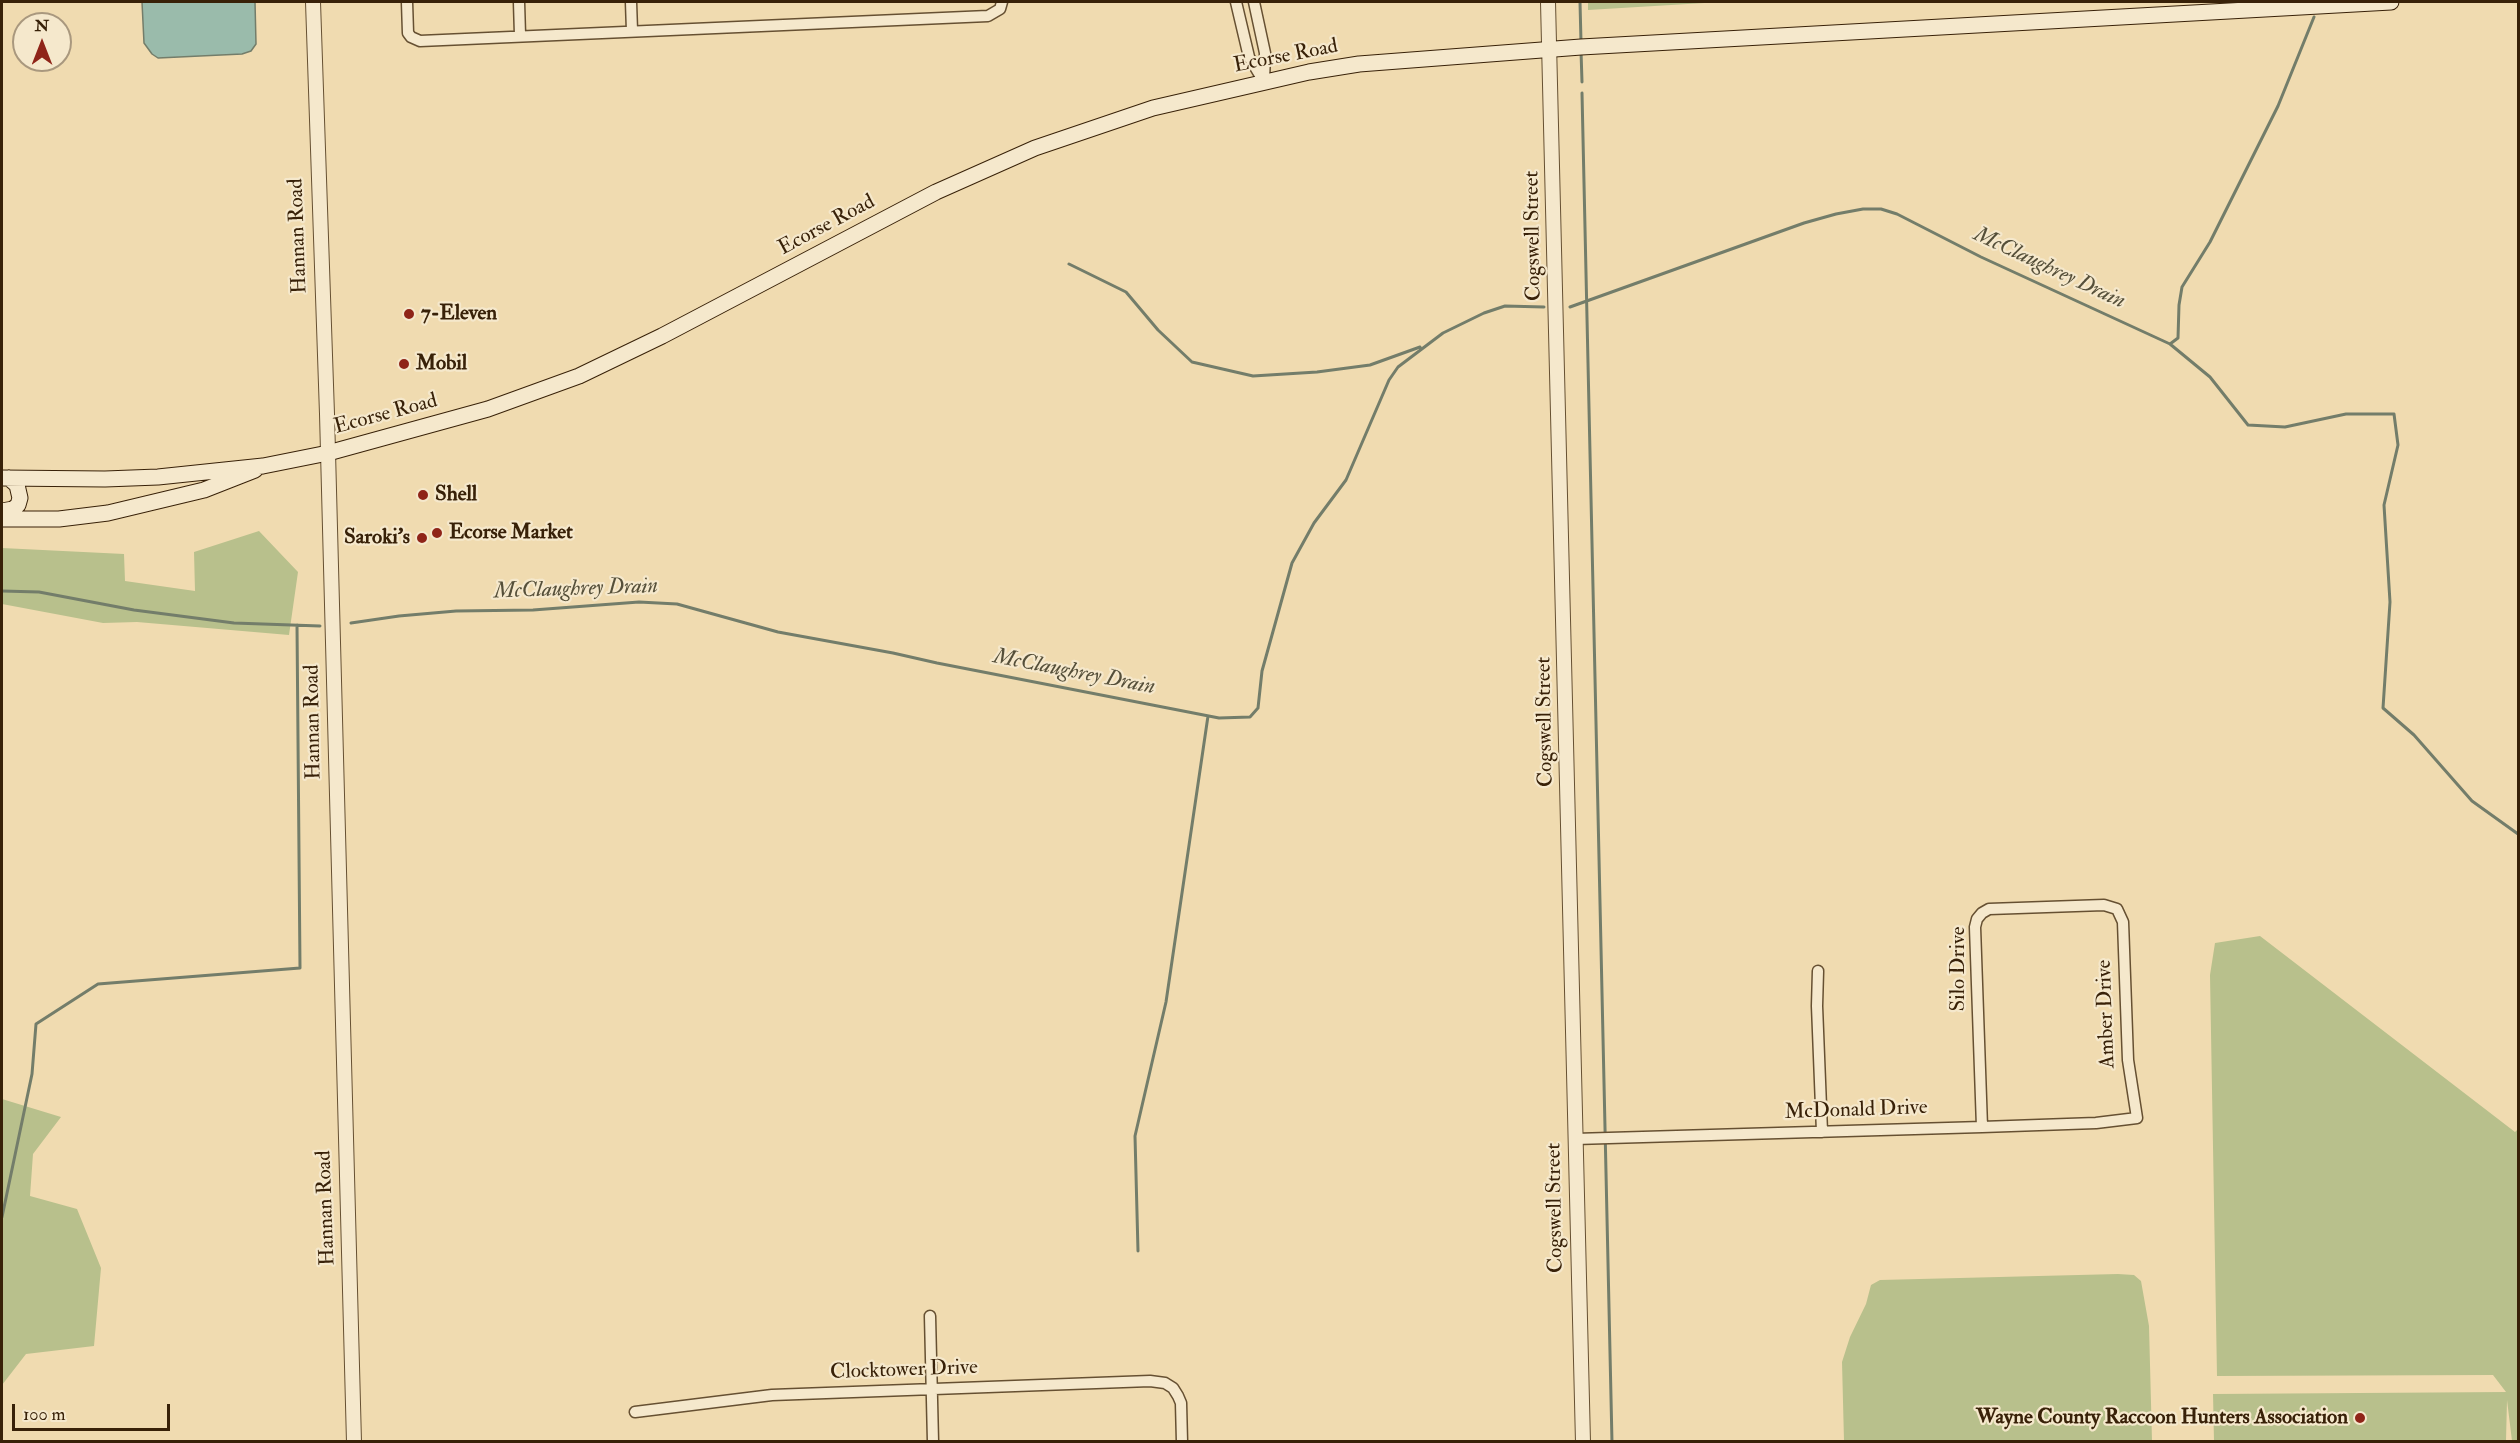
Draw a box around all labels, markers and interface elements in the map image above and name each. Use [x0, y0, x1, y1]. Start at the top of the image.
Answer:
north arrow [12, 12, 72, 72]
text: N [35, 16, 49, 36]
street label: Ecorse Road [1232, 35, 1340, 79]
street label: Cogswell Street [1520, 171, 1548, 301]
street label: Hannan Road [284, 178, 314, 294]
street label: Ecorse Road [774, 190, 880, 262]
water label: McClaughrey Drain [1969, 222, 2129, 316]
place label: 7-Eleven [421, 301, 497, 327]
marker: 7-Eleven [402, 307, 416, 321]
place label: Mobil [416, 351, 467, 377]
marker: Mobil [397, 357, 411, 371]
street label: Ecorse Road [332, 389, 440, 441]
place label: Shell [435, 482, 477, 508]
marker: Shell [416, 488, 430, 502]
place label: Ecorse Market [449, 520, 573, 546]
place label: Saroki's [344, 525, 410, 551]
marker: Ecorse Market [430, 526, 444, 540]
marker: Saroki's [415, 531, 429, 545]
water label: McClaughrey Drain [493, 574, 659, 606]
water label: McClaughrey Drain [991, 644, 1157, 702]
street label: Cogswell Street [1532, 657, 1560, 787]
street label: Hannan Road [300, 664, 328, 780]
street label: Silo Drive [1946, 926, 1972, 1012]
street label: Amber Drive [2093, 959, 2121, 1069]
street label: McDonald Drive [1784, 1096, 1928, 1126]
street label: Cogswell Street [1542, 1143, 1570, 1273]
street label: Hannan Road [312, 1150, 342, 1266]
street label: Clocktower Drive [830, 1356, 978, 1386]
scale bar [15, 1392, 172, 1430]
text: 100 m [23, 1403, 66, 1426]
place label: Wayne County Raccoon Hunters Association [1976, 1405, 2348, 1431]
marker: Wayne County Raccoon Hunters Association [2353, 1411, 2367, 1425]

